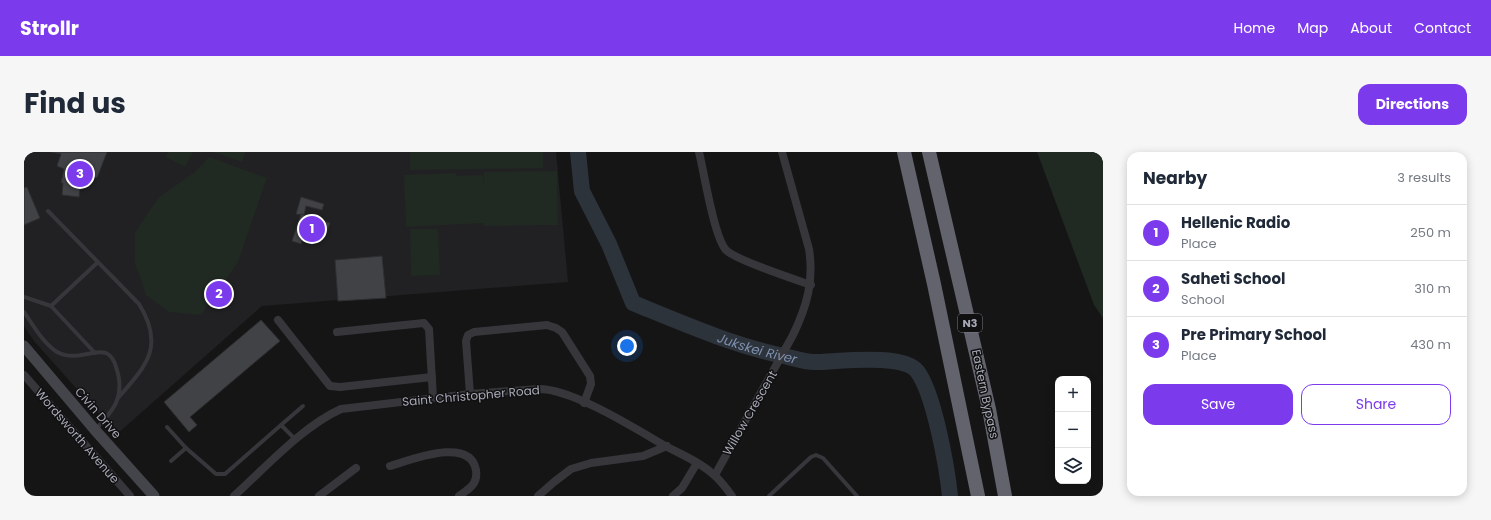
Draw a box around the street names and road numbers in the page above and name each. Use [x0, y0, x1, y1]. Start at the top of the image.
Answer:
road number: N3 [958, 314, 982, 332]
street label: Eastern Bypass [968, 348, 1003, 440]
street label: Willow Crescent [718, 367, 781, 458]
street label: Saint Christopher Road [401, 381, 541, 410]
street label: Civin Drive [71, 383, 125, 442]
street label: Wordsworth Avenue [31, 385, 123, 487]

